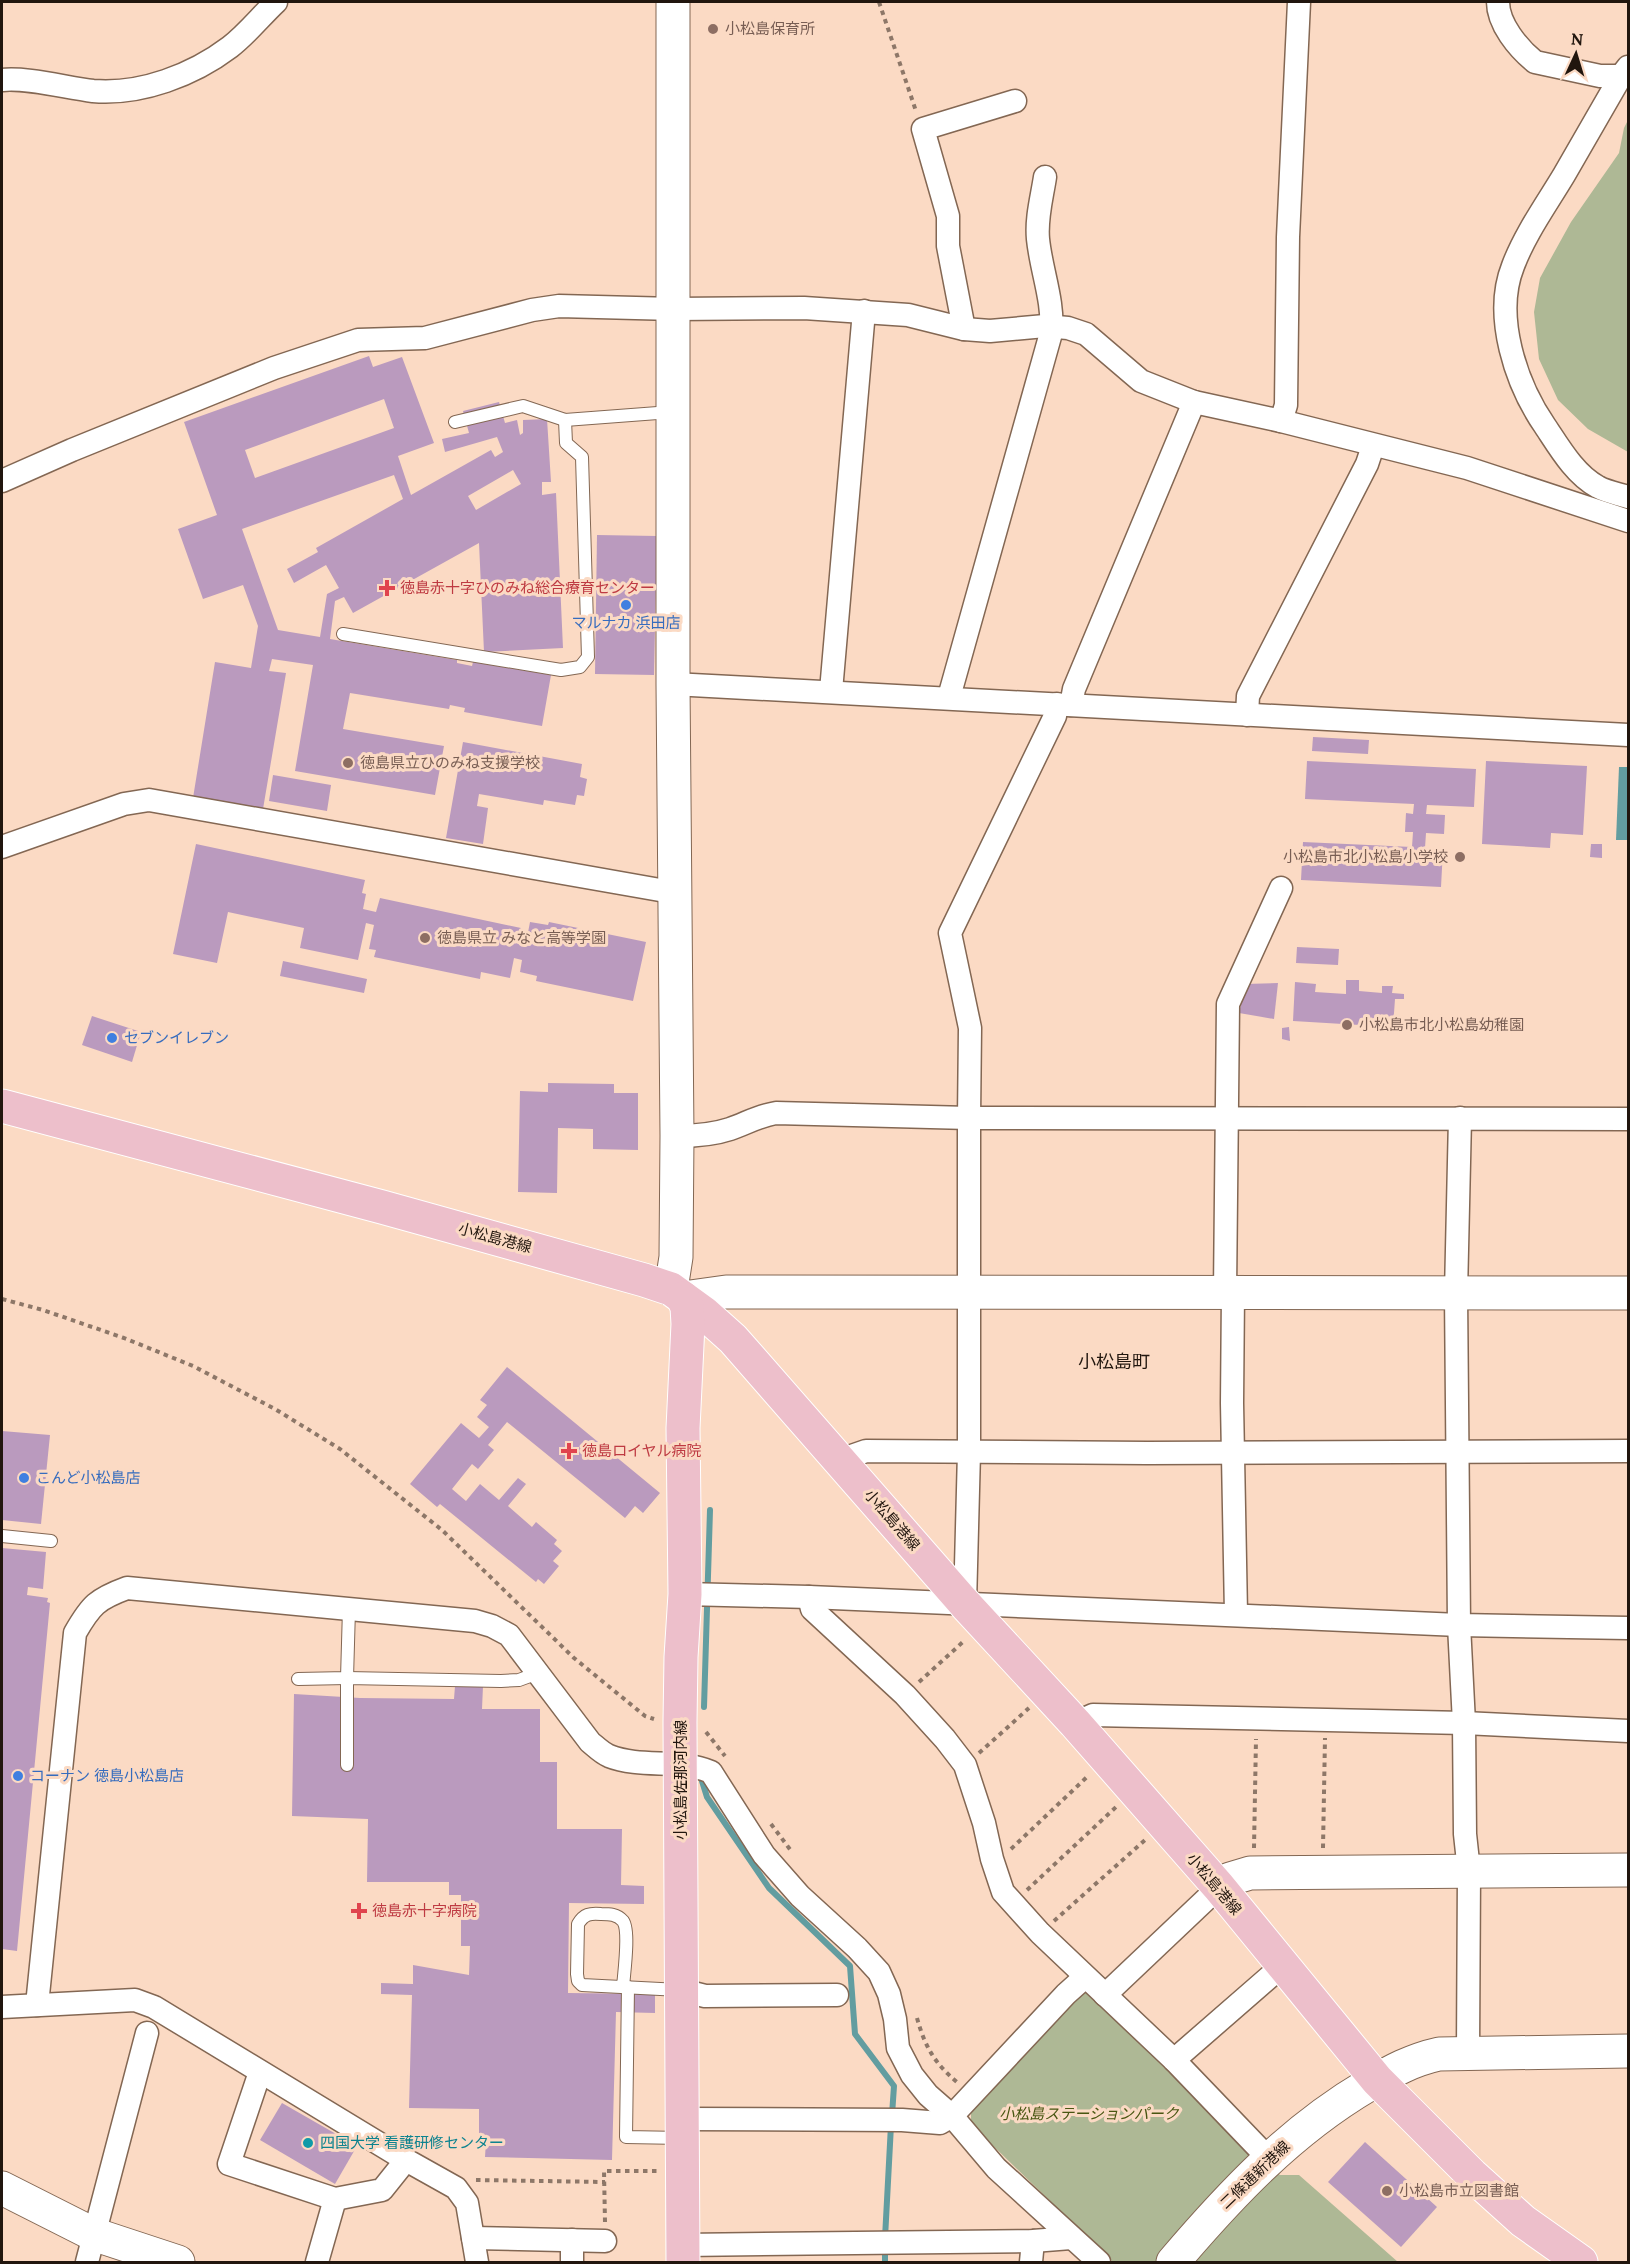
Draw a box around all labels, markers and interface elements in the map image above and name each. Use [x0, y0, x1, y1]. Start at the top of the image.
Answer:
place label: 小松島保育所 [725, 19, 815, 38]
marker: 小松島保育所 [706, 22, 720, 36]
north arrow [1546, 24, 1606, 84]
text: N [1570, 29, 1584, 49]
place label: 徳島赤十字ひのみね総合療育センター [400, 578, 655, 597]
marker: 徳島赤十字ひのみね総合療育センター [378, 579, 396, 597]
marker: マルナカ 浜田店 [619, 598, 633, 612]
place label: マルナカ 浜田店 [572, 613, 680, 632]
place label: 徳島県立ひのみね支援学校 [360, 753, 540, 772]
marker: 徳島県立ひのみね支援学校 [341, 756, 355, 770]
place label: 小松島市北小松島小学校 [1283, 847, 1448, 866]
marker: 小松島市北小松島小学校 [1453, 850, 1467, 864]
place label: 徳島県立 みなと高等学園 [437, 928, 606, 947]
marker: 徳島県立 みなと高等学園 [418, 931, 432, 945]
place label: 小松島市北小松島幼稚園 [1359, 1015, 1524, 1034]
marker: 小松島市北小松島幼稚園 [1340, 1018, 1354, 1032]
place label: セブンイレブン [124, 1028, 229, 1047]
marker: セブンイレブン [105, 1031, 119, 1045]
street label: 小松島港線 [456, 1219, 534, 1256]
district label: 小松島町 [1078, 1350, 1150, 1373]
place label: 徳島ロイヤル病院 [582, 1441, 702, 1460]
marker: 徳島ロイヤル病院 [560, 1442, 578, 1460]
place label: こんど小松島店 [36, 1468, 141, 1487]
marker: こんど小松島店 [17, 1471, 31, 1485]
street label: 小松島港線 [861, 1485, 924, 1554]
street label: 小松島佐那河内線 [671, 1720, 690, 1840]
place label: コーナン 徳島小松島店 [30, 1766, 184, 1785]
marker: コーナン 徳島小松島店 [11, 1769, 25, 1783]
street label: 小松島港線 [1183, 1849, 1246, 1919]
place label: 徳島赤十字病院 [372, 1901, 477, 1920]
marker: 徳島赤十字病院 [350, 1902, 368, 1920]
park label: 小松島ステーションパーク [999, 2104, 1180, 2123]
place label: 四国大学 看護研修センター [320, 2133, 504, 2152]
marker: 四国大学 看護研修センター [301, 2136, 315, 2150]
street label: 二條通新港線 [1216, 2137, 1294, 2213]
place label: 小松島市立図書館 [1399, 2181, 1519, 2200]
marker: 小松島市立図書館 [1380, 2184, 1394, 2198]

